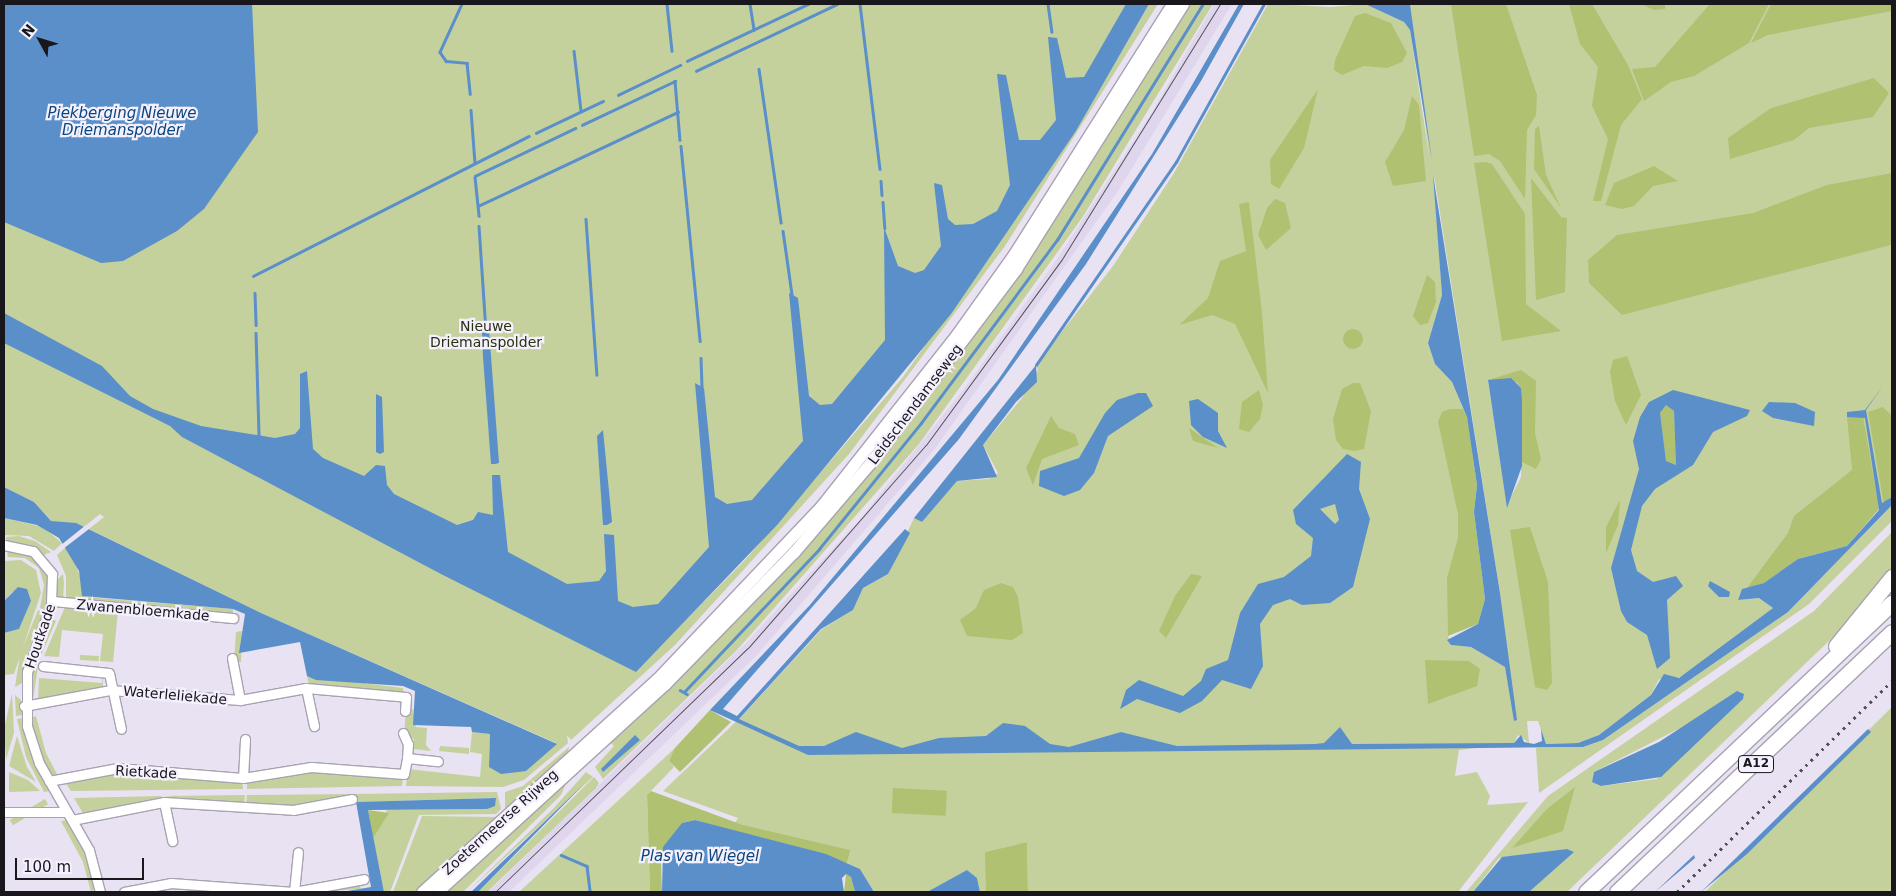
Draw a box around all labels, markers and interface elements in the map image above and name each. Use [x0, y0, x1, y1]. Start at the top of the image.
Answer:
north arrow [15, 15, 65, 65]
text: N [18, 21, 38, 40]
water label: Piekberging Nieuwe Driemanspolder [47, 104, 197, 139]
park label: Nieuwe Driemanspolder [430, 318, 542, 351]
street label: Leidschendamseweg [864, 341, 966, 467]
street label: Zwanenbloemkade [76, 596, 210, 624]
street label: Houtkade [21, 601, 59, 671]
street label: Waterleliekade [122, 682, 228, 708]
road number: A12 [1737, 754, 1775, 774]
street label: Rietkade [115, 762, 177, 782]
street label: Zoetermeerse Rijweg [439, 766, 561, 878]
scale bar [18, 848, 146, 880]
water label: Plas van Wiegel [641, 848, 759, 866]
text: 100 m [23, 858, 71, 876]

